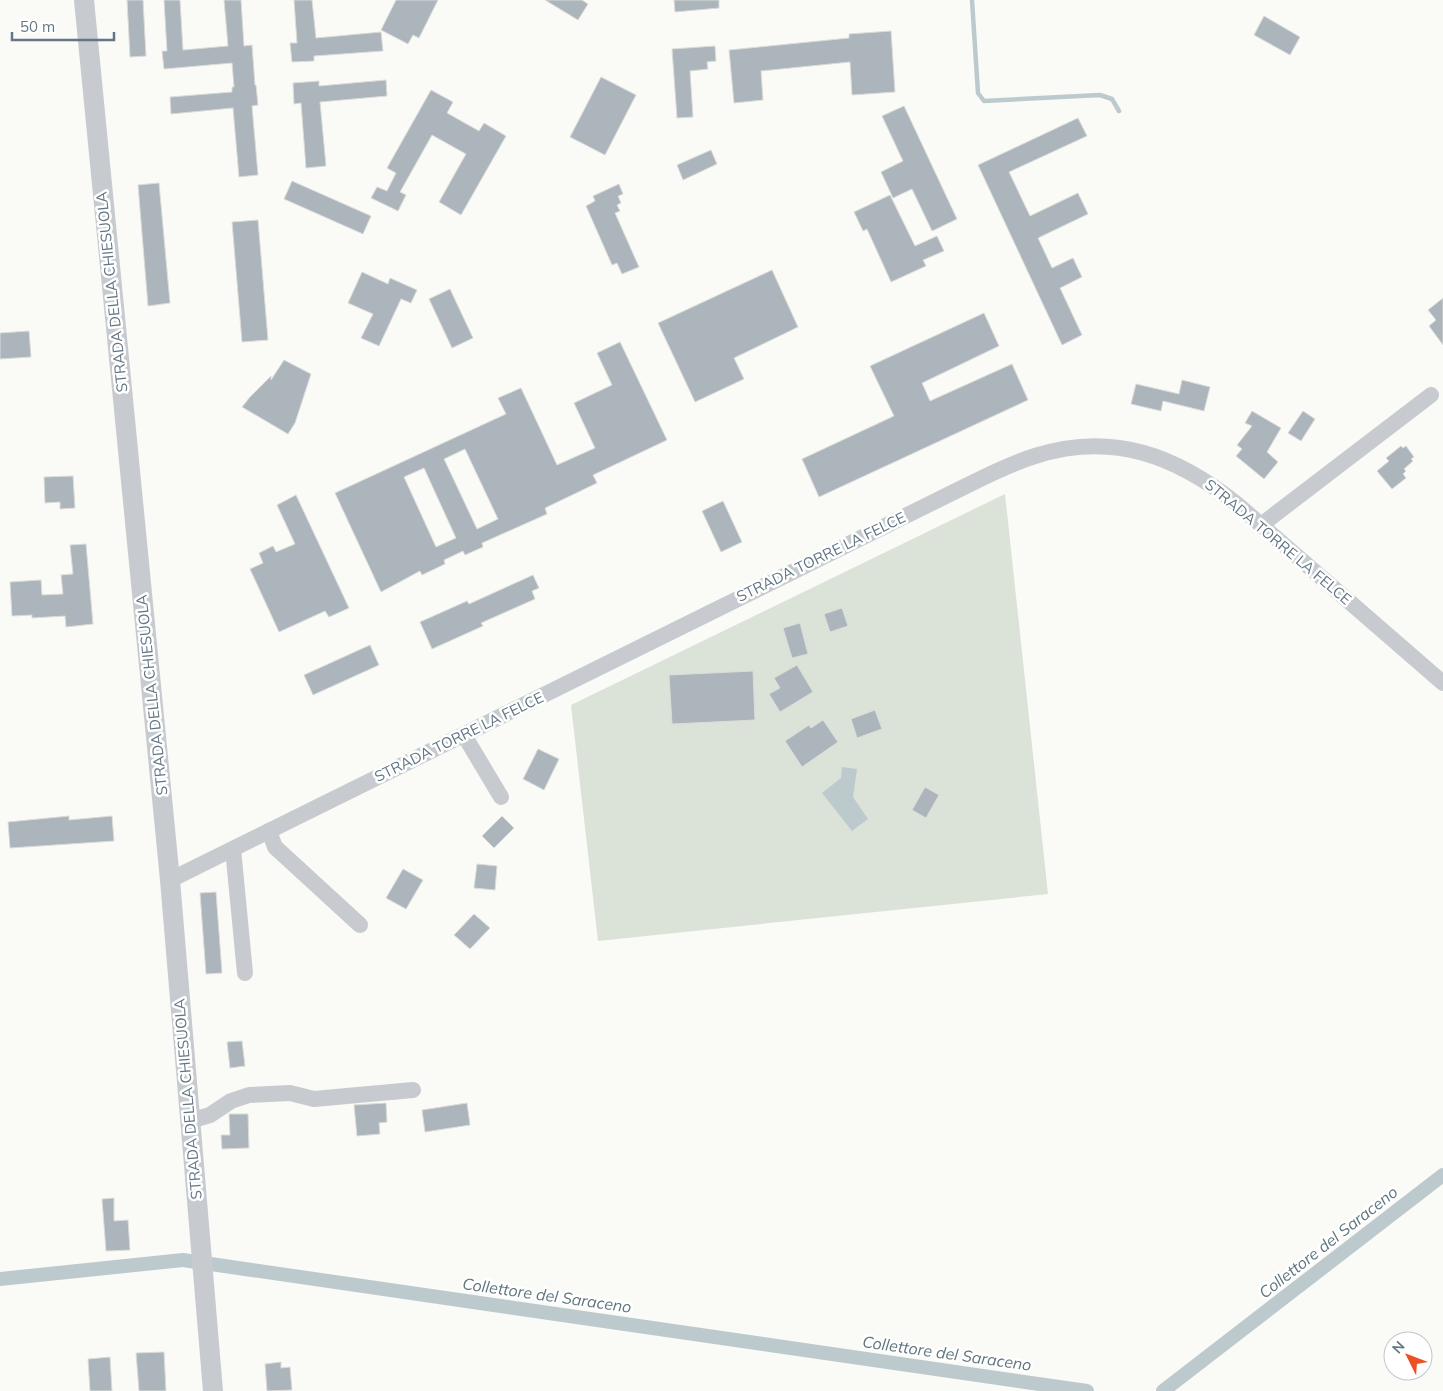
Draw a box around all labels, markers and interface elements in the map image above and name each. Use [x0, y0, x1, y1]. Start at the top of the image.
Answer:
scale bar [12, 10, 115, 42]
text: 50 m [20, 17, 55, 36]
street label: STRADA DELLA CHIESUOLA [92, 191, 131, 393]
street label: STRADA TORRE LA FELCE [1201, 475, 1356, 609]
street label: STRADA TORRE LA FELCE [733, 507, 909, 606]
street label: STRADA DELLA CHIESUOLA [132, 594, 171, 796]
street label: STRADA TORRE LA FELCE [371, 687, 547, 786]
street label: STRADA DELLA CHIESUOLA [169, 998, 206, 1200]
water label: Collettore del Saraceno [1255, 1182, 1401, 1302]
water label: Collettore del Saraceno [461, 1273, 633, 1317]
water label: Collettore del Saraceno [861, 1331, 1033, 1375]
north arrow [1383, 1331, 1433, 1381]
text: N [1388, 1337, 1409, 1357]

